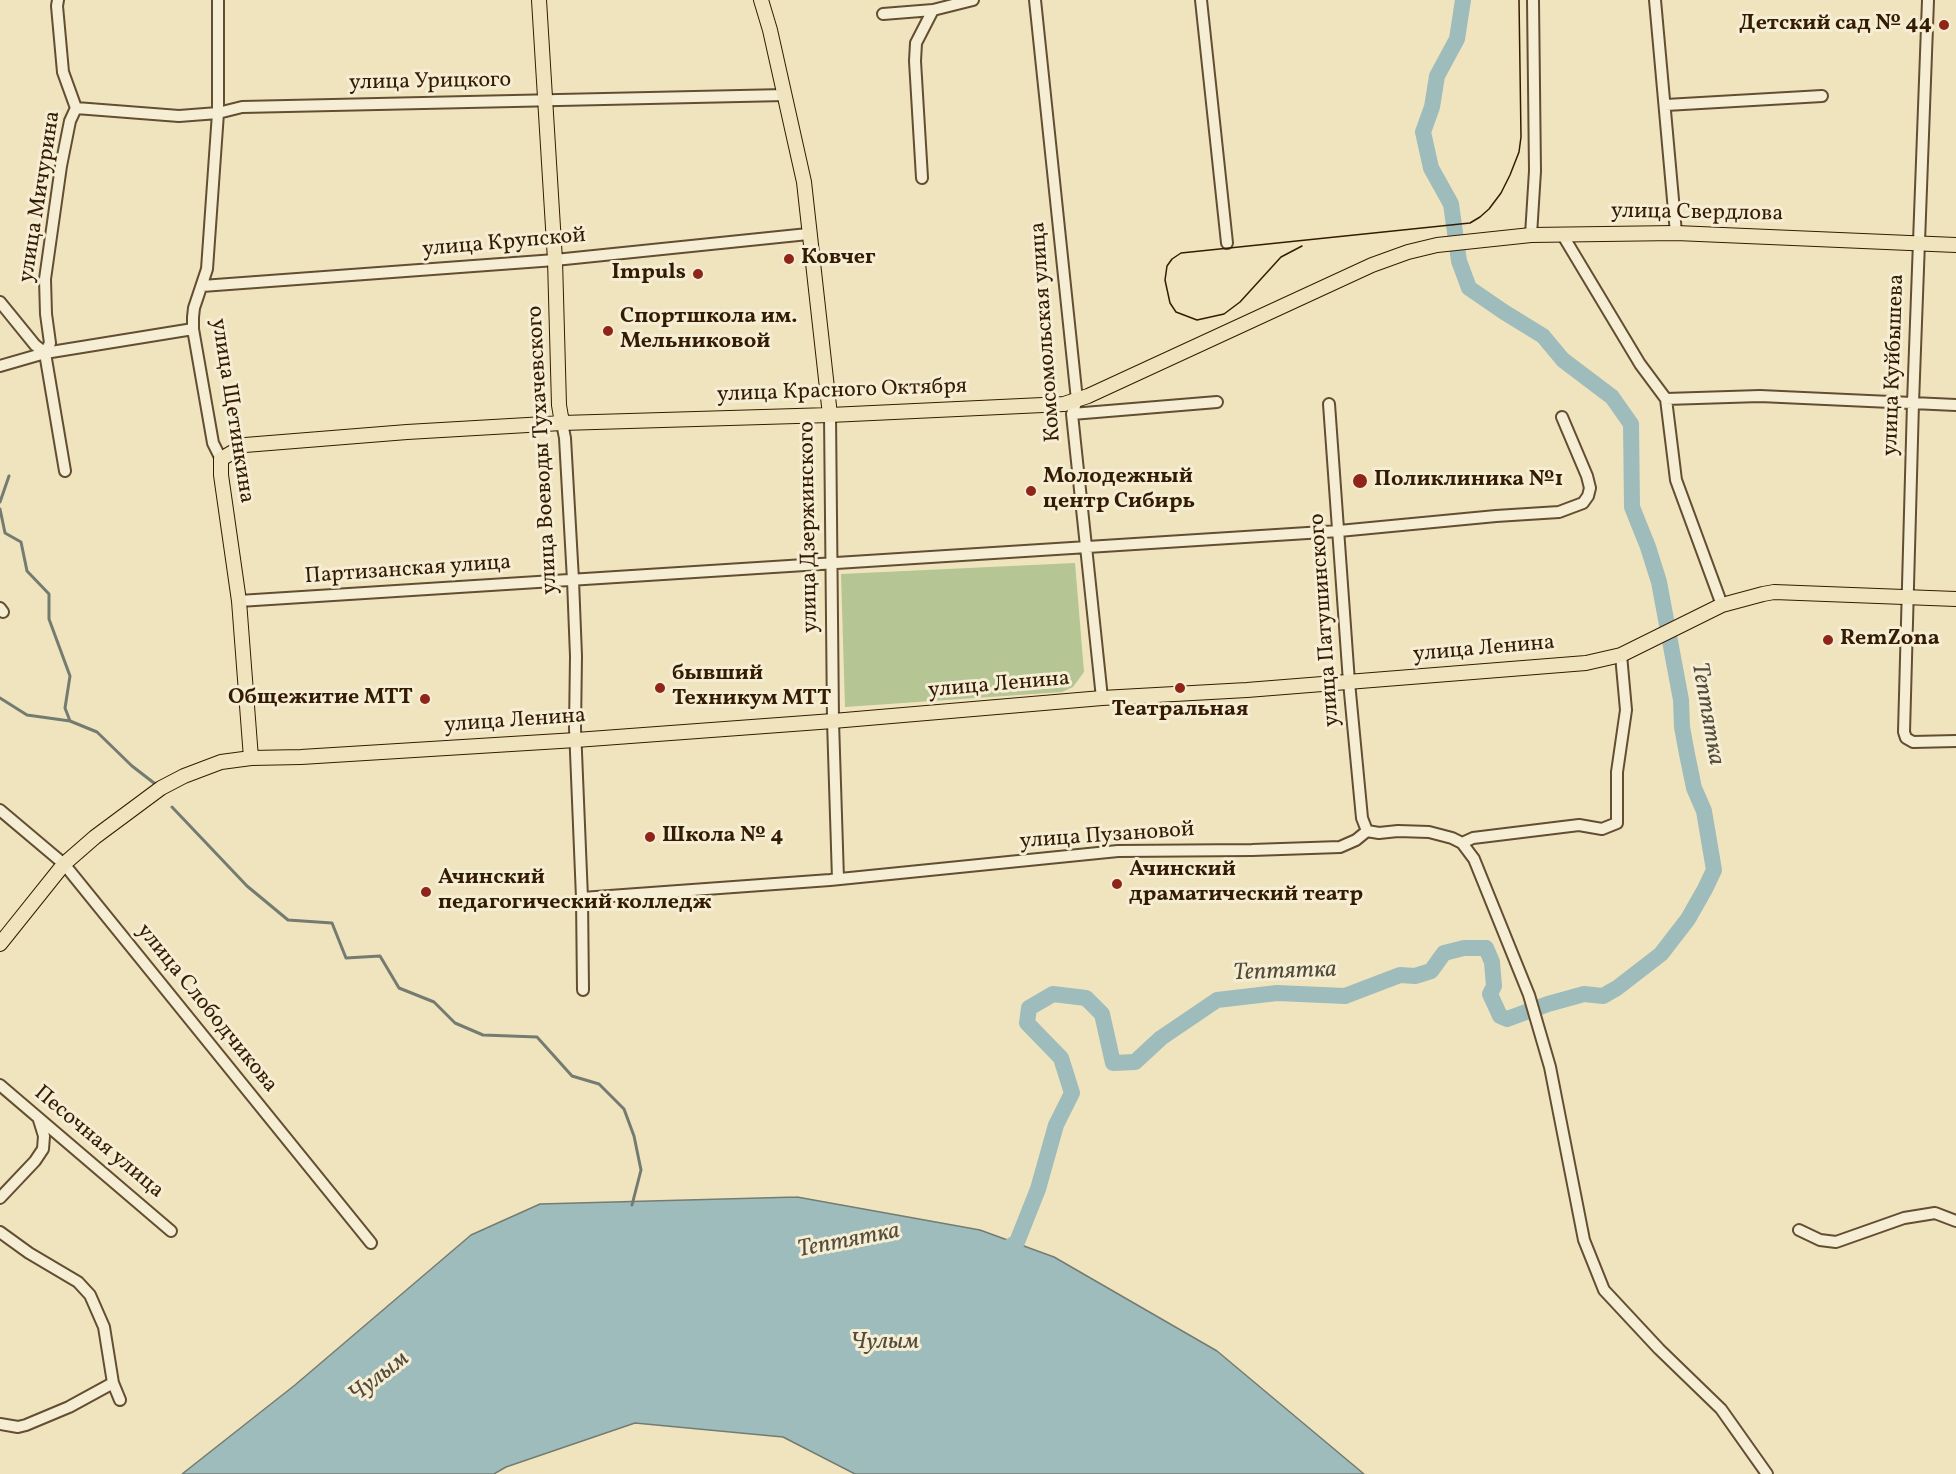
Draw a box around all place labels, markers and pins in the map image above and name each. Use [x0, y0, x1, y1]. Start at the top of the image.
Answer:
place label: Детский сад № 44 [1739, 12, 1932, 38]
marker: Детский сад № 44 [1937, 18, 1951, 32]
place label: Ковчег [801, 246, 876, 272]
marker: Ковчег [782, 252, 796, 266]
place label: Impuls [611, 261, 686, 287]
marker: Impuls [691, 267, 705, 281]
place label: Спортшкола им. Мельниковой [620, 305, 797, 356]
marker: Спортшкола им. Мельниковой [601, 324, 615, 338]
place label: Молодежный центр Сибирь [1043, 465, 1195, 516]
place label: Поликлиника №1 [1374, 468, 1563, 494]
marker: Поликлиника №1 [1351, 472, 1369, 490]
marker: Молодежный центр Сибирь [1024, 484, 1038, 498]
place label: RemZona [1840, 627, 1940, 653]
marker: RemZona [1821, 633, 1835, 647]
place label: бывший Техникум МТТ [672, 662, 831, 714]
marker: бывший Техникум МТТ [653, 681, 667, 695]
marker: Театральная [1173, 681, 1187, 695]
place label: Общежитие МТТ [228, 686, 413, 712]
marker: Общежитие МТТ [418, 692, 432, 706]
place label: Театральная [1112, 698, 1248, 724]
place label: Школа № 4 [662, 824, 783, 850]
marker: Школа № 4 [643, 830, 657, 844]
place label: Ачинский драматический театр [1129, 858, 1363, 909]
place label: Ачинский педагогический колледж [438, 866, 712, 918]
marker: Ачинский драматический театр [1110, 877, 1124, 891]
marker: Ачинский педагогический колледж [419, 885, 433, 899]

